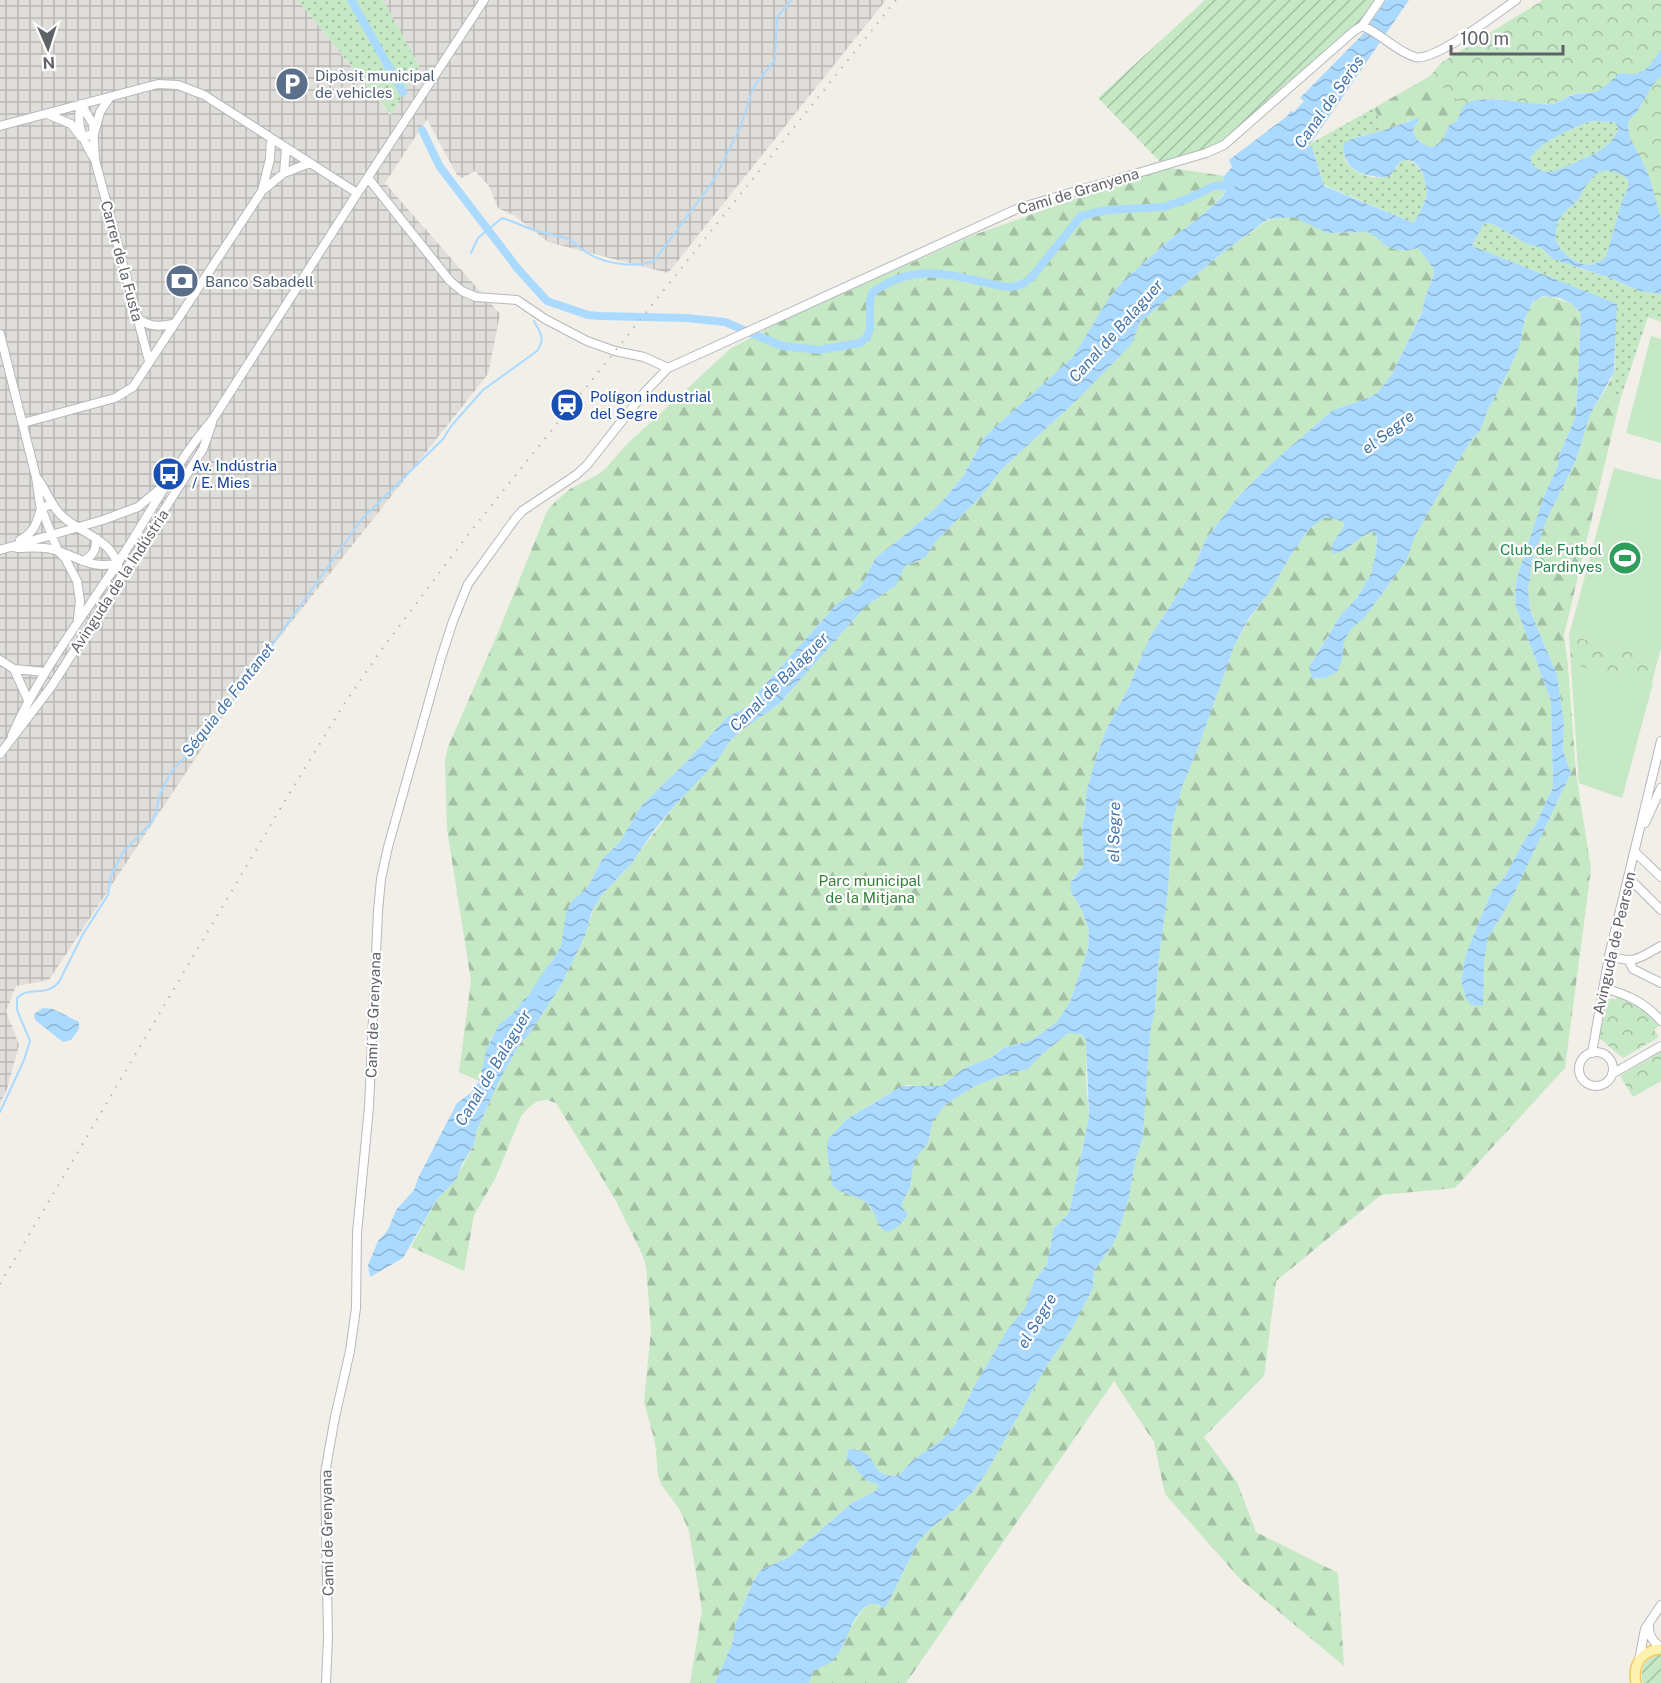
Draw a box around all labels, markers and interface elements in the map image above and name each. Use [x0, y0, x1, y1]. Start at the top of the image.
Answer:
north arrow [18, 18, 78, 78]
scale bar [1451, 18, 1564, 56]
text: 100 m [1460, 28, 1509, 49]
water label: Canal de Seròs [1290, 52, 1368, 152]
text: N [42, 53, 56, 72]
parking icon: Dipòsit municipal de vehicles [274, 66, 310, 102]
place label: Dipòsit municipal de vehicles [315, 67, 435, 101]
street label: Camí de Granyena [1015, 164, 1141, 218]
street label: Carrer de la Fusta [98, 199, 146, 323]
bank icon: Banco Sabadell [164, 263, 200, 299]
place label: Banco Sabadell [205, 273, 314, 290]
water label: Canal de Balaguer [1065, 275, 1168, 386]
station icon: Polígon industrial del Segre [549, 387, 585, 423]
place label: Polígon industrial del Segre [590, 388, 712, 422]
water label: el Segre [1358, 406, 1418, 458]
bus stop icon: Av. Indústria / E. Mies [151, 456, 187, 492]
place label: Av. Indústria / E. Mies [192, 457, 277, 491]
street label: Avinguda de la Indústria [66, 506, 172, 656]
sports icon: Club de Futbol Pardinyes [1607, 540, 1643, 576]
place label: Club de Futbol Pardinyes [1500, 541, 1602, 575]
water label: Canal de Balaguer [726, 628, 833, 735]
water label: Séquia de Fontanet [178, 639, 278, 761]
water label: el Segre [1104, 801, 1124, 862]
street label: Avinguda de Pearson [1589, 870, 1639, 1016]
park label: Parc municipal de la Mitjana [819, 872, 921, 906]
street label: Camí de Grenyana [362, 952, 384, 1078]
water label: Canal de Balaguer [451, 1006, 536, 1129]
water label: el Segre [1013, 1290, 1061, 1352]
street label: Camí de Grenyana [317, 1470, 337, 1596]

